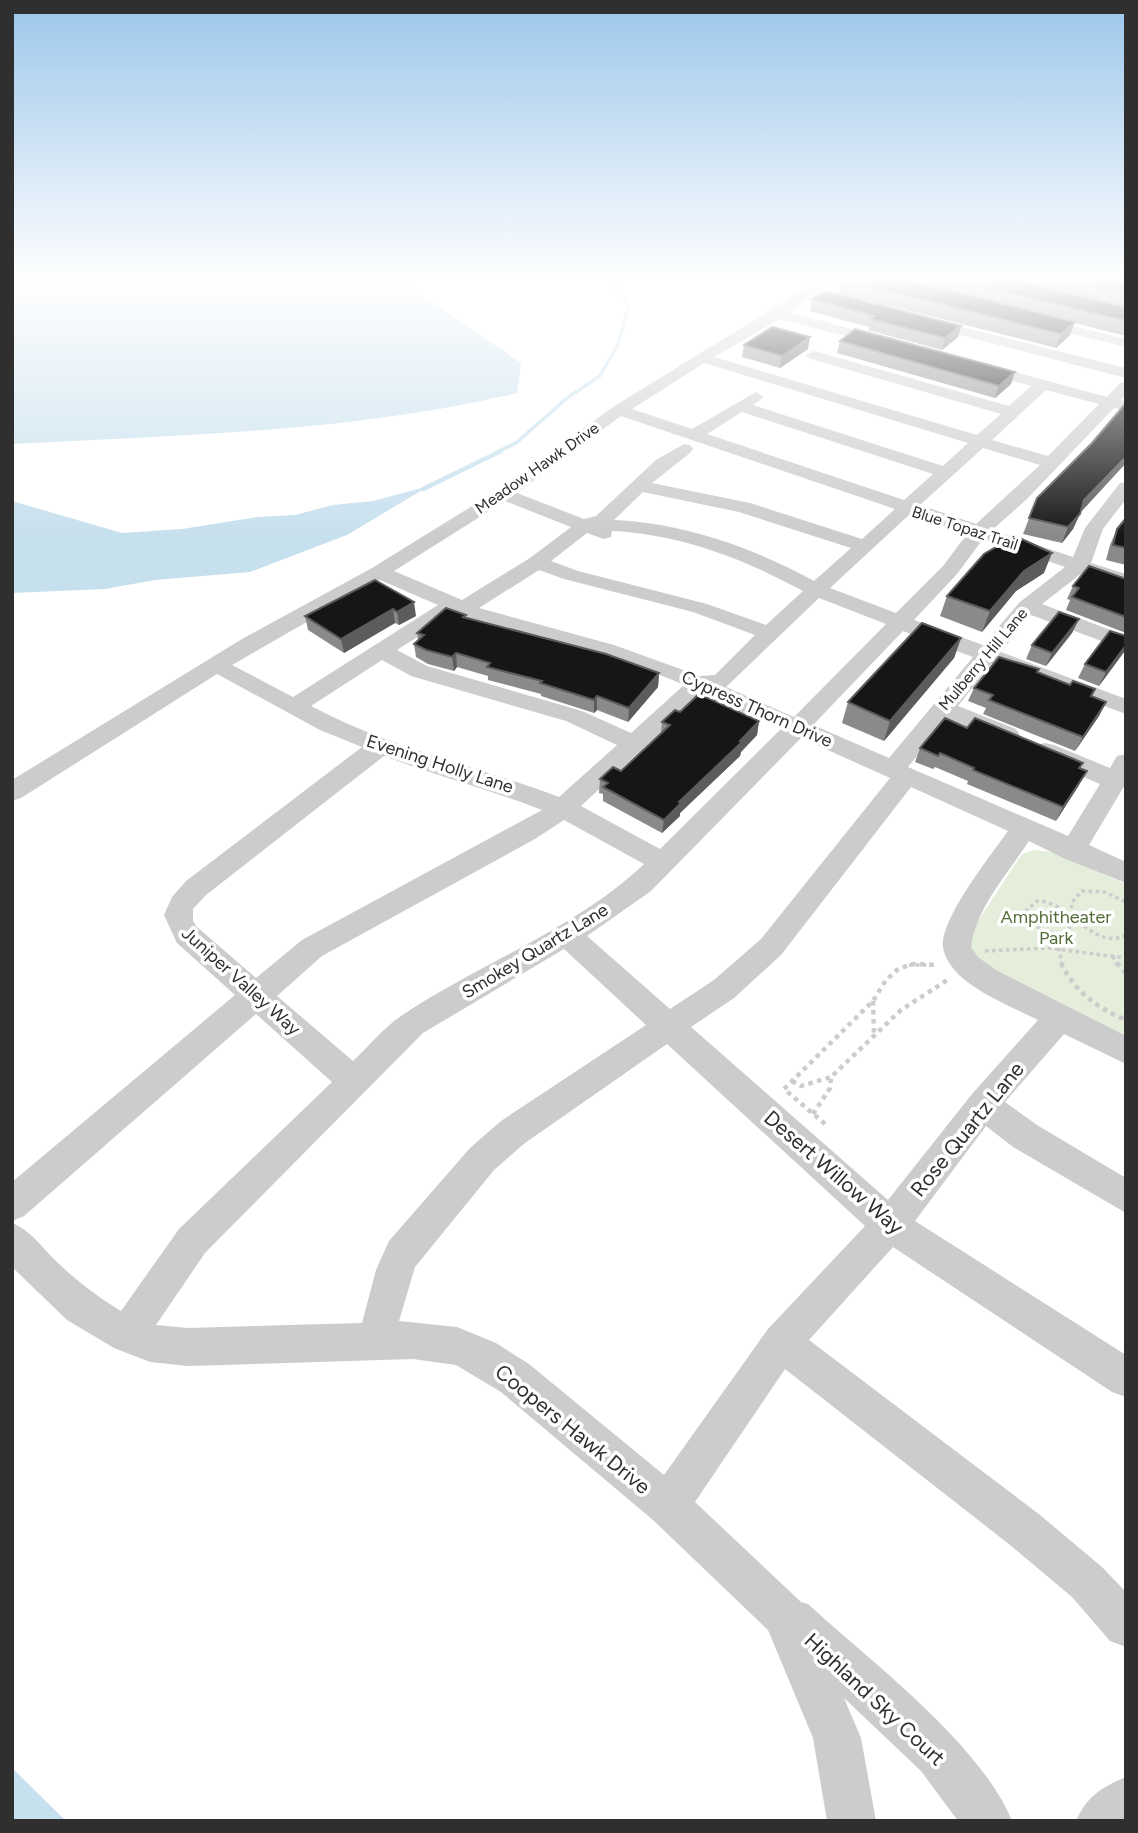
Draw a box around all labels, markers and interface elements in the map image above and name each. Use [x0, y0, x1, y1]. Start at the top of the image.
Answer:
street label: Meadow Hawk Drive [471, 418, 603, 518]
street label: Blue Topaz Trail [910, 502, 1020, 554]
street label: Mulberry Hill Lane [935, 604, 1032, 714]
street label: Cypress Thorn Drive [678, 666, 836, 752]
street label: Evening Holly Lane [364, 730, 516, 798]
street label: Smokey Quartz Lane [458, 899, 612, 1003]
park label: Amphitheater Park [1001, 906, 1111, 949]
street label: Juniper Valley Way [177, 922, 305, 1040]
street label: Rose Quartz Lane [905, 1057, 1029, 1201]
street label: Desert Willow Way [759, 1105, 909, 1239]
street label: Coopers Hawk Drive [490, 1359, 656, 1499]
street label: Highland Sky Court [800, 1628, 950, 1770]

